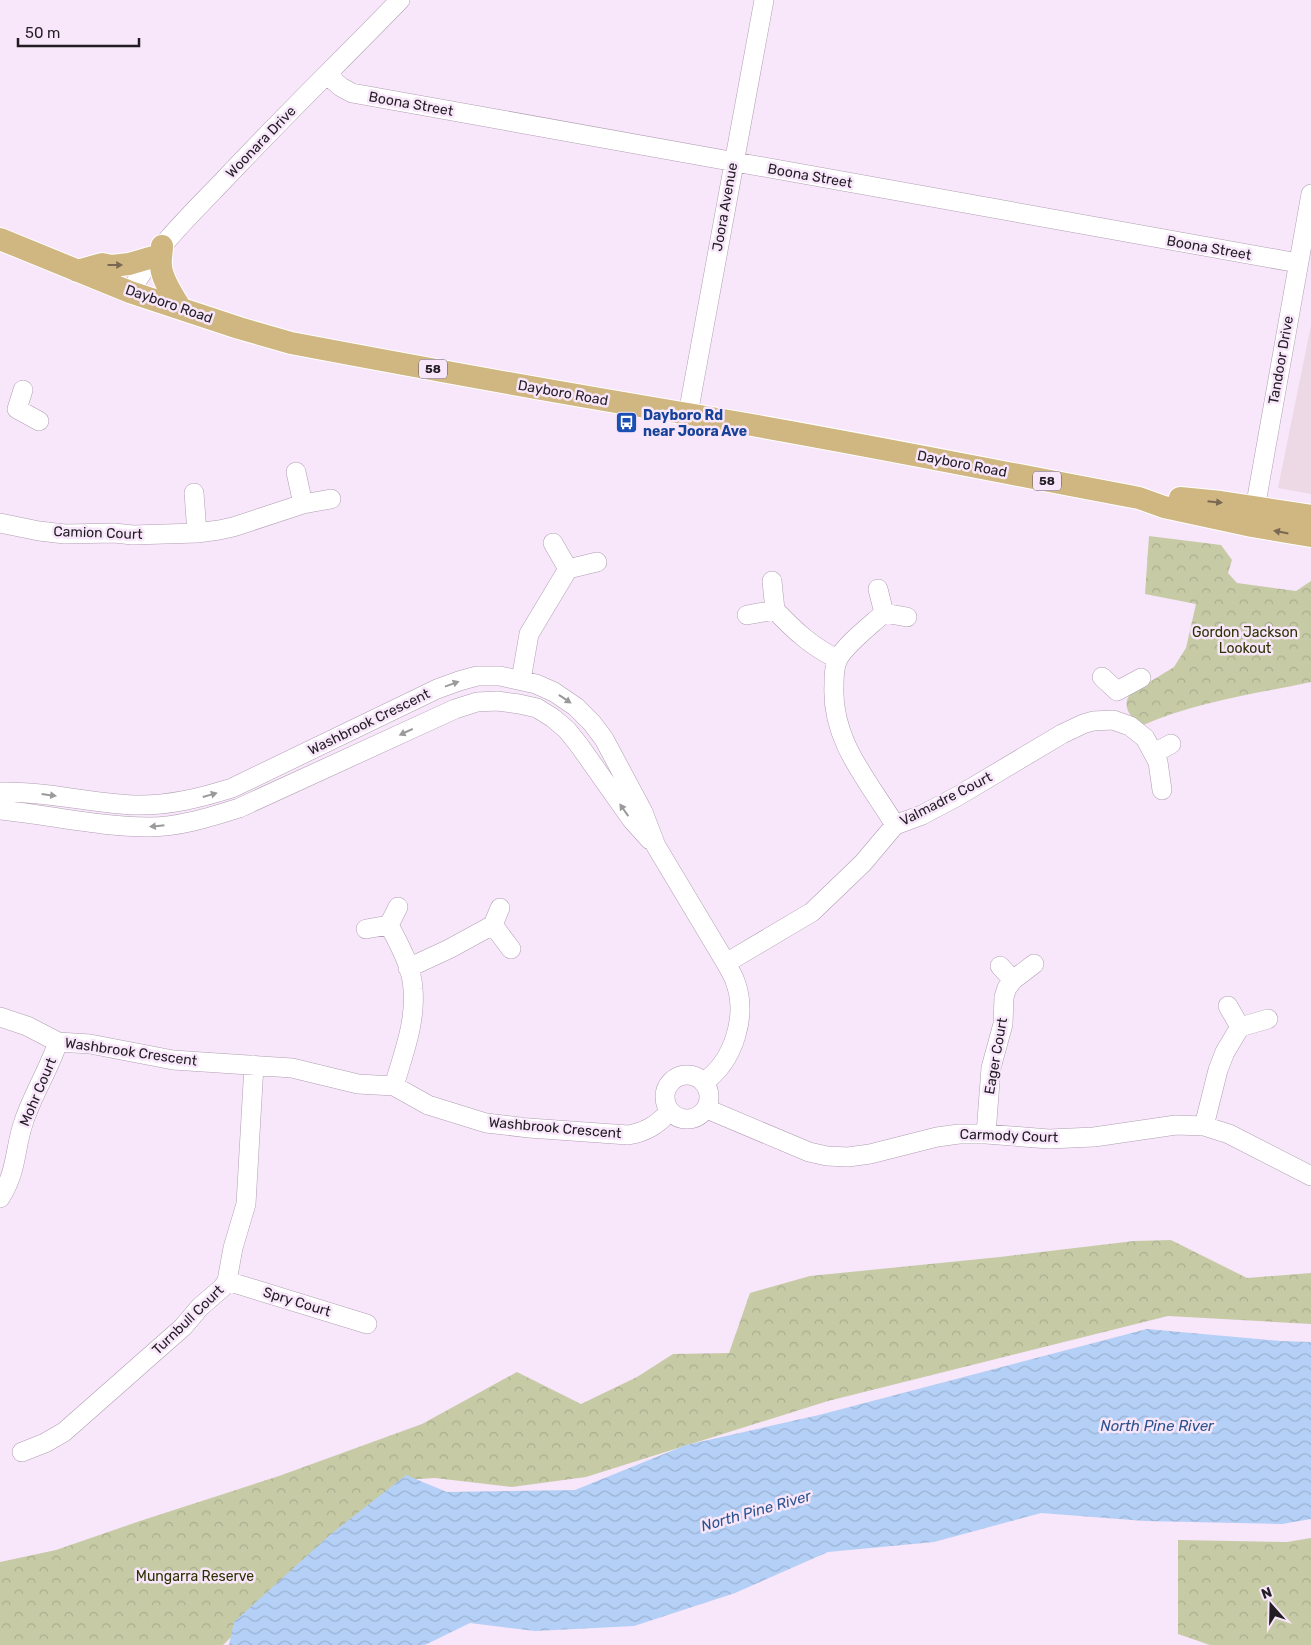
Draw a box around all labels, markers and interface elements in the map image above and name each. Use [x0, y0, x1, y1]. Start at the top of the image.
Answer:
scale bar [18, 15, 139, 47]
text: 50 m [25, 24, 60, 42]
street label: Boona Street [367, 88, 455, 120]
street label: Woonara Drive [222, 102, 300, 181]
street label: Boona Street [766, 160, 854, 192]
street label: Joora Avenue [709, 161, 741, 253]
street label: Boona Street [1165, 232, 1253, 264]
one-way arrow [107, 261, 123, 269]
street label: Dayboro Road [123, 281, 215, 327]
street label: Tandoor Drive [1265, 314, 1297, 406]
road number: 58 [419, 359, 447, 378]
street label: Dayboro Road [517, 377, 609, 409]
place label: Dayboro Rd near Joora Ave [643, 407, 747, 440]
bus stop icon: Dayboro Rd near Joora Ave [615, 411, 639, 435]
street label: Dayboro Road [916, 447, 1008, 481]
road number: 58 [1033, 472, 1061, 491]
one-way arrow [1207, 498, 1223, 506]
street label: Camion Court [53, 523, 144, 543]
one-way arrow [1273, 527, 1289, 535]
park label: Gordon Jackson Lookout [1192, 624, 1298, 657]
one-way arrow [445, 680, 460, 688]
street label: Washbrook Crescent [305, 685, 433, 759]
one-way arrow [558, 695, 572, 704]
one-way arrow [399, 728, 413, 736]
street label: Valmadre Court [897, 768, 995, 830]
one-way arrow [41, 791, 57, 799]
one-way arrow [202, 791, 217, 799]
one-way arrow [619, 803, 629, 816]
one-way arrow [149, 822, 165, 830]
street label: Eager Court [981, 1016, 1011, 1096]
street label: Washbrook Crescent [64, 1034, 199, 1070]
street label: Mohr Court [16, 1055, 60, 1129]
street label: Washbrook Crescent [488, 1114, 623, 1142]
street label: Carmody Court [959, 1126, 1059, 1146]
street label: Turnbull Court [149, 1281, 228, 1358]
street label: Spry Court [261, 1284, 333, 1320]
water label: North Pine River [1100, 1417, 1215, 1435]
water label: North Pine River [699, 1486, 814, 1535]
park label: Mungarra Reserve [136, 1568, 254, 1585]
north arrow [1246, 1580, 1296, 1630]
text: N [1259, 1584, 1274, 1603]

